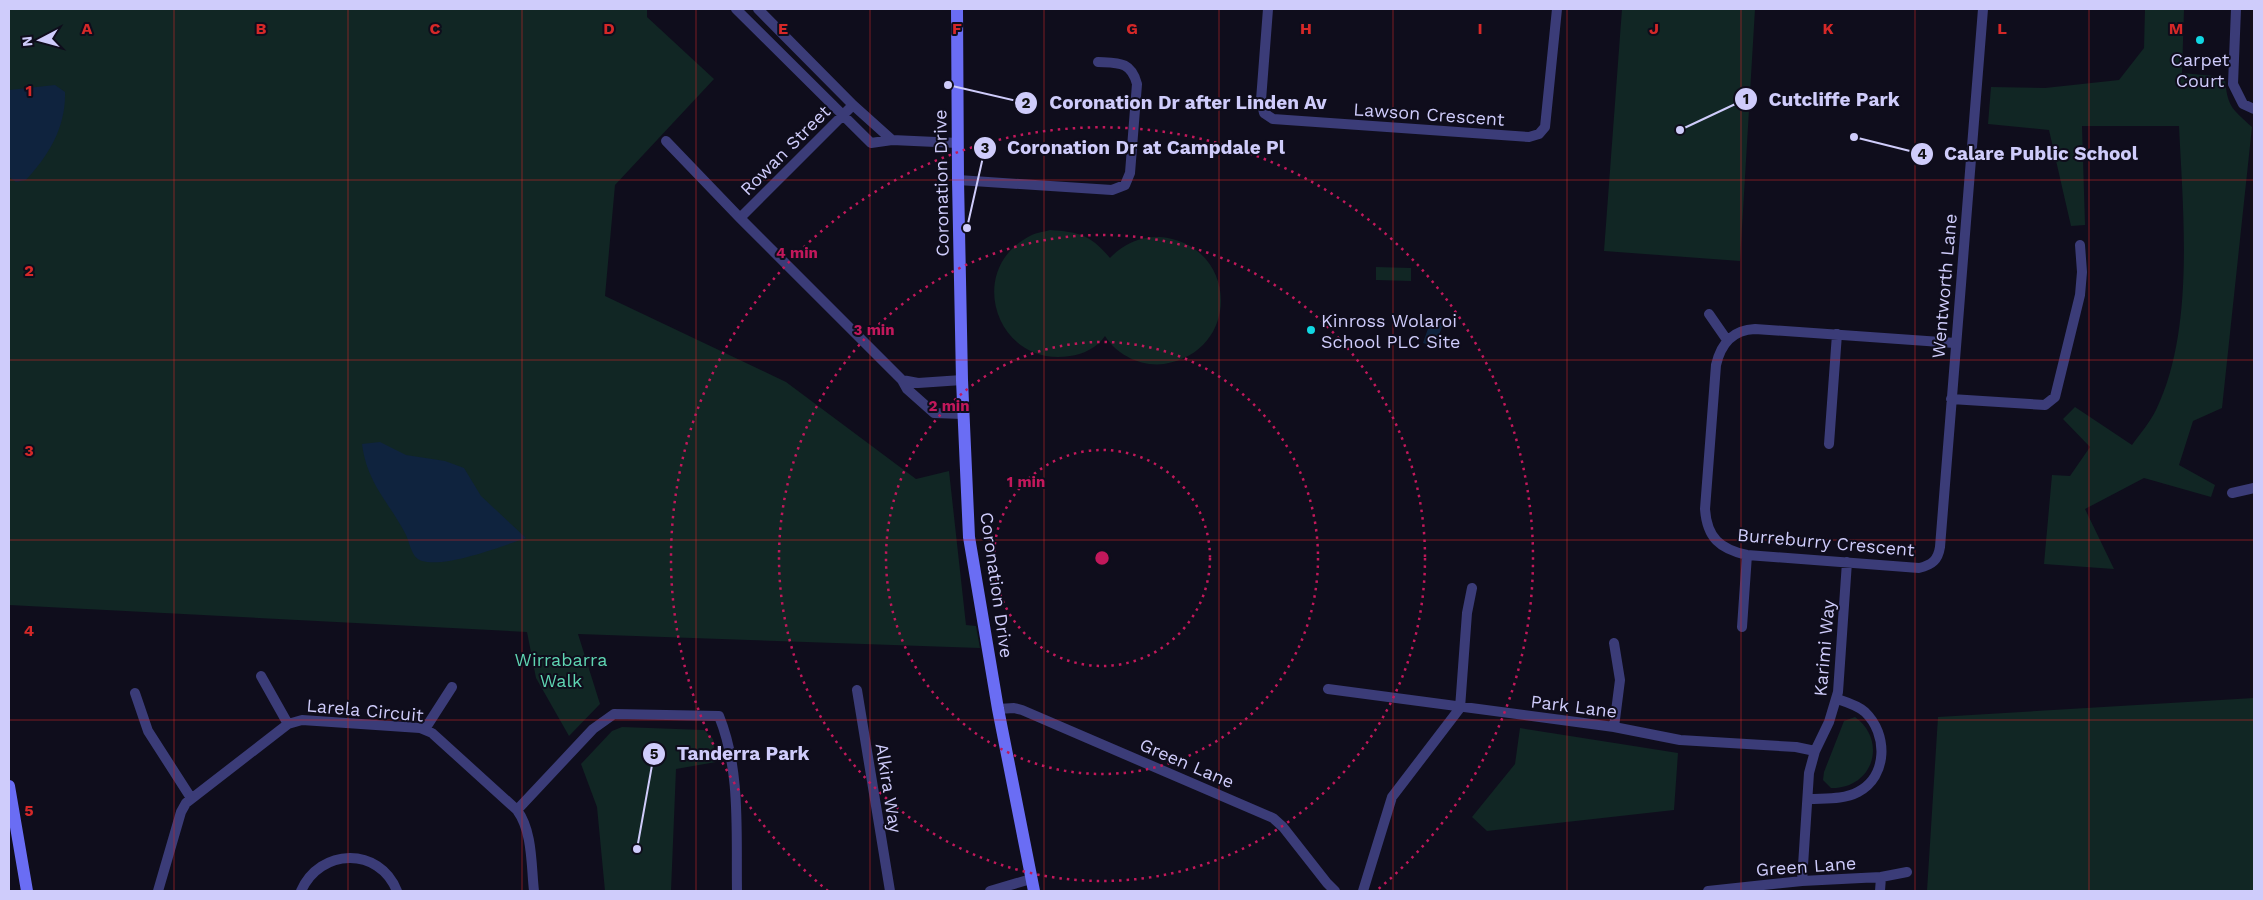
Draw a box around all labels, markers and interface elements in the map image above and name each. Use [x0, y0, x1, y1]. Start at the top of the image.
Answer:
north arrow [15, 15, 65, 65]
text: A [82, 19, 93, 38]
text: B [256, 19, 267, 38]
text: C [430, 19, 441, 38]
text: D [603, 19, 615, 38]
text: E [778, 19, 788, 38]
text: F [952, 19, 962, 38]
text: G [1126, 19, 1138, 38]
text: H [1300, 19, 1312, 38]
text: I [1477, 19, 1483, 38]
text: J [1649, 19, 1659, 38]
text: K [1822, 19, 1834, 38]
text: L [1997, 19, 2007, 38]
text: M [2169, 19, 2183, 38]
marker: Carpet Court [2194, 34, 2206, 46]
text: N [19, 35, 36, 47]
place label: Carpet Court [2171, 49, 2230, 91]
text: 1 [26, 81, 32, 100]
callout: Cutcliffe Park [1733, 82, 1909, 116]
callout: Coronation Dr after Linden Av [1014, 86, 1337, 120]
text: Cutcliffe Park [1768, 88, 1900, 111]
text: 1 [1743, 90, 1749, 108]
text: Coronation Dr after Linden Av [1049, 91, 1327, 114]
text: 2 [1022, 94, 1031, 112]
street label: Lawson Crescent [1353, 98, 1506, 130]
street label: Rowan Street [736, 100, 835, 199]
street label: Coronation Drive [929, 109, 953, 257]
callout: Coronation Dr at Campdale Pl [972, 131, 1295, 165]
text: Coronation Dr at Campdale Pl [1007, 136, 1286, 159]
callout: Calare Public School [1909, 137, 2148, 171]
text: 3 [981, 139, 990, 157]
text: Calare Public School [1944, 142, 2139, 165]
text: 4 [1917, 145, 1927, 163]
street label: Wentworth Lane [1927, 213, 1961, 359]
text: 4 min [776, 244, 818, 262]
text: 2 [24, 261, 34, 280]
place label: Kinross Wolaroi School PLC Site [1321, 310, 1460, 352]
text: 3 min [854, 321, 894, 339]
marker: Kinross Wolaroi School PLC Site [1305, 324, 1317, 336]
text: 2 min [928, 397, 970, 415]
text: 3 [24, 441, 34, 460]
text: 1 min [1007, 473, 1045, 491]
street label: Coronation Drive [976, 511, 1018, 659]
street label: Burreburry Crescent [1736, 524, 1916, 560]
centre of rings [1093, 549, 1111, 567]
street label: Karimi Way [1809, 598, 1839, 697]
text: 4 [24, 621, 34, 640]
park label: Wirrabarra Walk [515, 649, 607, 691]
street label: Park Lane [1530, 690, 1618, 722]
street label: Larela Circuit [306, 694, 425, 726]
street label: Green Lane [1137, 734, 1237, 792]
callout: Tanderra Park [642, 737, 820, 771]
text: Tanderra Park [677, 742, 809, 765]
street label: Alkira Way [872, 742, 907, 835]
text: 5 [650, 745, 659, 763]
text: 5 [24, 801, 34, 820]
street label: Green Lane [1755, 852, 1857, 880]

